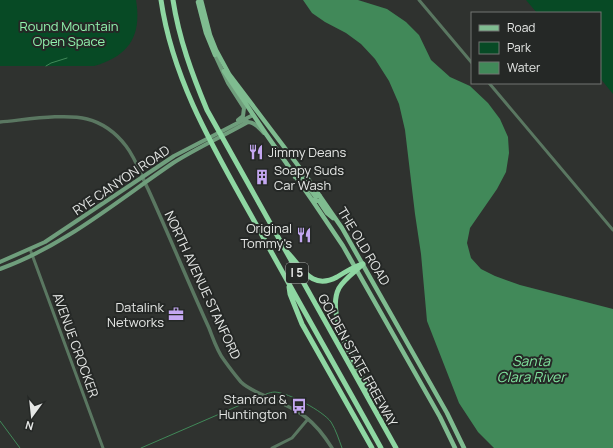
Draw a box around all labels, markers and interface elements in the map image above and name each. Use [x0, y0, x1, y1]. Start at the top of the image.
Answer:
legend [471, 12, 601, 84]
park label: Round Mountain Open Space [20, 17, 118, 50]
text: Road [507, 19, 535, 36]
text: Park [507, 39, 532, 56]
text: Water [507, 59, 541, 76]
street label: RYE CANYON ROAD [69, 141, 173, 219]
restaurant icon: Jimmy Deans [247, 143, 265, 161]
place label: Jimmy Deans [268, 143, 346, 161]
place label: Soapy Suds Car Wash [274, 161, 344, 194]
building icon: Soapy Suds Car Wash [253, 168, 271, 186]
street label: THE OLD ROAD [334, 204, 395, 289]
street label: NORTH AVENUE STANFORD [161, 208, 245, 362]
place label: Original Tommy's [240, 219, 292, 252]
restaurant icon: Original Tommy's [295, 226, 313, 244]
road number: I 5 [286, 263, 308, 283]
street label: AVENUE CROCKER [49, 290, 103, 400]
street label: GOLDEN STATE FREEWAY [314, 290, 402, 430]
place label: Datalink Networks [107, 298, 165, 331]
office icon: Datalink Networks [167, 305, 185, 323]
water label: Santa Clara River [497, 351, 567, 386]
place label: Stanford & Huntington [219, 390, 288, 423]
north arrow [12, 396, 52, 436]
bus stop icon: Stanford & Huntington [290, 397, 308, 415]
text: N [23, 418, 35, 434]

